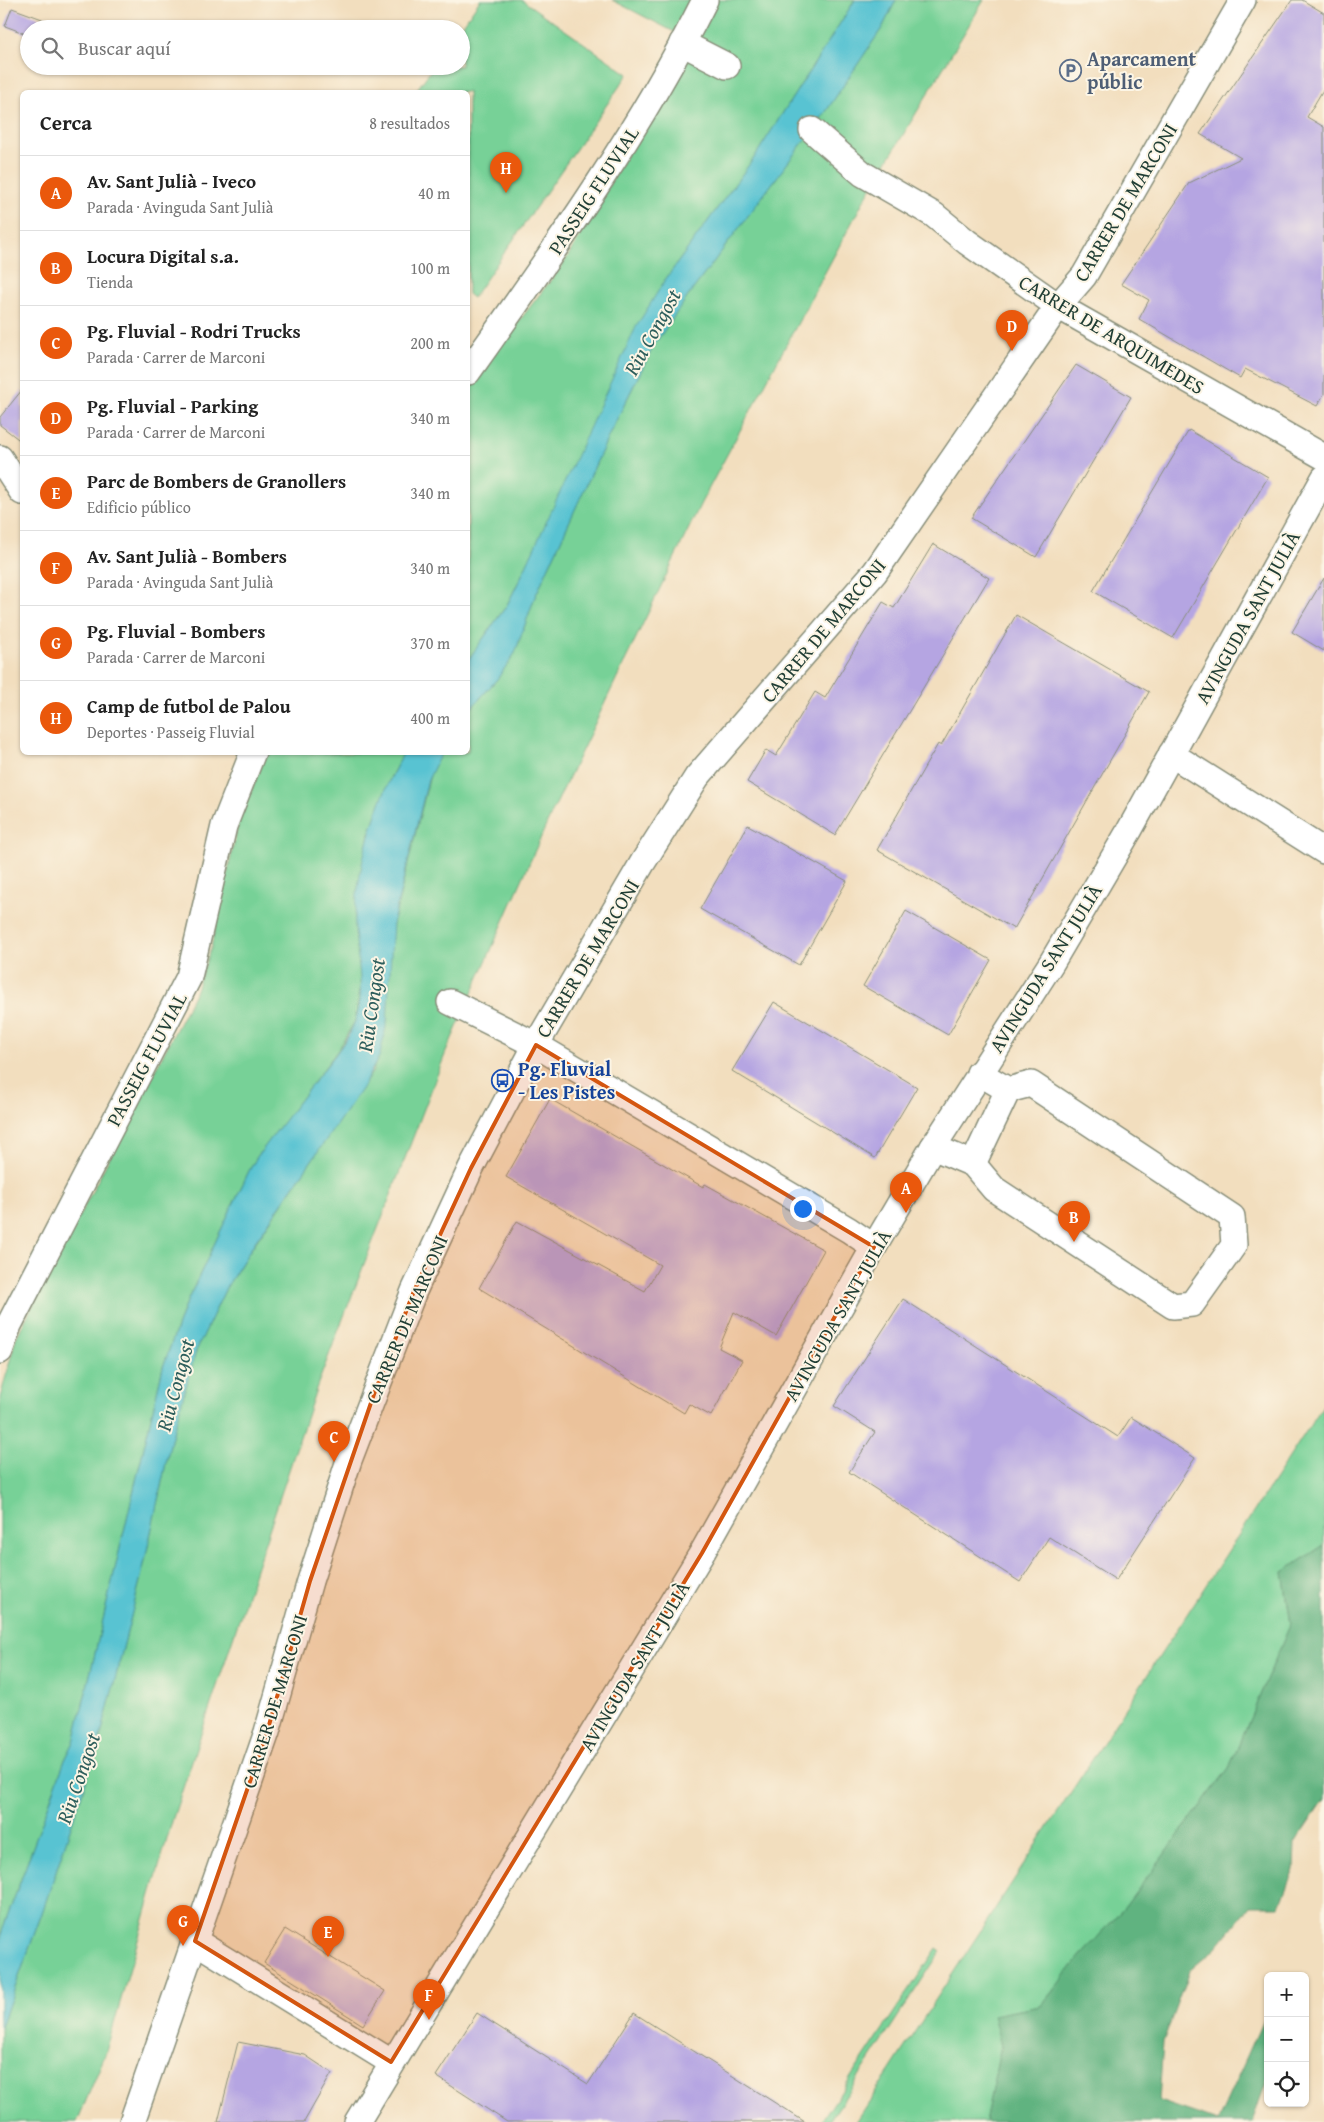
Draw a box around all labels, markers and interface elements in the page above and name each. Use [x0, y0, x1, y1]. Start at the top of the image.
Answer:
search box [20, 20, 470, 75]
icon: search [38, 34, 66, 62]
text: Buscar aquí [78, 34, 171, 62]
place label: Aparcament públic [1087, 44, 1197, 96]
parking icon: Aparcament públic [1059, 58, 1083, 82]
text: Cerca [40, 107, 92, 138]
text: 8 resultados [369, 111, 450, 135]
street label: CARRER DE MARCONI [1066, 117, 1184, 287]
street label: PASSEIG FLUVIAL [541, 120, 645, 260]
pin: H [490, 152, 522, 193]
text: Av. Sant Julià - Iveco [87, 167, 256, 195]
text: A [51, 181, 61, 205]
text: 40 m [418, 181, 450, 205]
text: Parada · Avinguda Sant Julià [87, 195, 273, 219]
text: Locura Digital s.a. [87, 242, 239, 270]
text: B [51, 256, 61, 280]
text: 100 m [410, 256, 450, 280]
street label: CARRER DE ARQUIMEDES [1014, 267, 1210, 401]
text: Tienda [87, 270, 133, 294]
water label: Riu Congost [615, 283, 689, 382]
pin: D [996, 310, 1028, 351]
text: Pg. Fluvial - Rodri Trucks [87, 317, 301, 345]
text: C [51, 331, 61, 355]
text: 200 m [410, 331, 450, 355]
text: Parada · Carrer de Marconi [87, 345, 265, 369]
text: Pg. Fluvial - Parking [87, 392, 258, 420]
text: D [51, 406, 61, 430]
text: 340 m [410, 406, 450, 430]
text: Parada · Carrer de Marconi [87, 420, 265, 444]
text: Parc de Bombers de Granollers [87, 467, 346, 495]
text: E [52, 481, 60, 505]
text: 340 m [410, 481, 450, 505]
text: Edificio público [87, 495, 191, 519]
street label: AVINGUDA SANT JULIÀ [1187, 525, 1307, 709]
text: Av. Sant Julià - Bombers [87, 542, 287, 570]
street label: CARRER DE MARCONI [754, 552, 892, 708]
text: F [52, 556, 60, 580]
text: 340 m [410, 556, 450, 580]
text: Parada · Avinguda Sant Julià [87, 570, 273, 594]
text: Pg. Fluvial - Bombers [87, 617, 266, 645]
text: G [51, 631, 61, 655]
text: 370 m [410, 631, 450, 655]
text: Parada · Carrer de Marconi [87, 645, 265, 669]
text: Camp de futbol de Palou [87, 692, 291, 720]
text: H [50, 706, 62, 730]
text: 400 m [410, 706, 450, 730]
text: Deportes · Passeig Fluvial [87, 720, 255, 744]
street label: CARRER DE MARCONI [528, 873, 646, 1043]
street label: AVINGUDA SANT JULIÀ [981, 878, 1109, 1058]
water label: Riu Congost [349, 956, 393, 1055]
street label: PASSEIG FLUVIAL [99, 987, 194, 1131]
place label: Pg. Fluvial - Les Pistes [518, 1054, 615, 1106]
bus stop icon: Pg. Fluvial - Les Pistes [490, 1068, 514, 1092]
pin: A [890, 1172, 922, 1213]
your location [790, 1196, 816, 1222]
pin: B [1058, 1201, 1090, 1242]
street label: AVINGUDA SANT JULIÀ [776, 1224, 898, 1406]
street label: CARRER DE MARCONI [357, 1230, 455, 1408]
water label: Riu Congost [148, 1335, 202, 1436]
pin: C [318, 1421, 350, 1462]
street label: AVINGUDA SANT JULIÀ [572, 1575, 696, 1757]
street label: CARRER DE MARCONI [234, 1610, 314, 1792]
water label: Riu Congost [48, 1728, 108, 1829]
pin: G [167, 1905, 199, 1946]
pin: E [312, 1916, 344, 1957]
map controls [1264, 1972, 1309, 2107]
button: + [1264, 1972, 1309, 2017]
pin: F [413, 1979, 445, 2020]
button: − [1264, 2017, 1309, 2062]
button: locate [1264, 2062, 1309, 2107]

